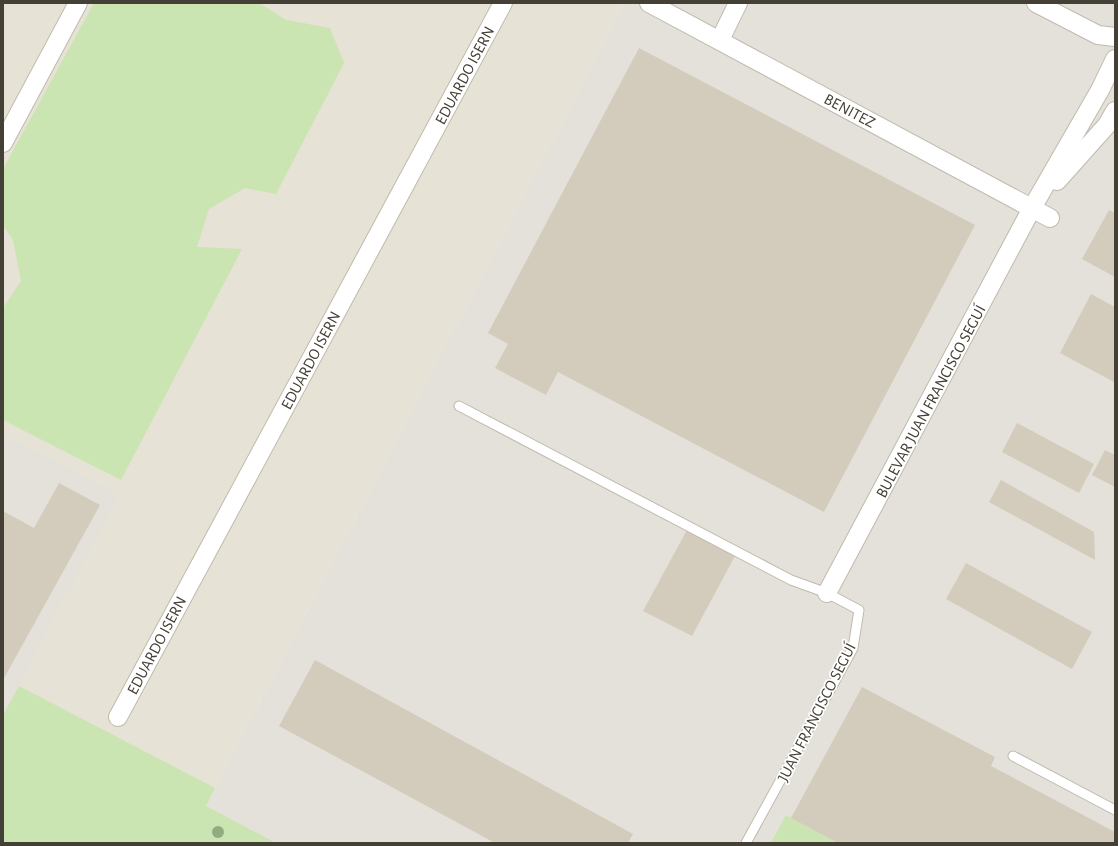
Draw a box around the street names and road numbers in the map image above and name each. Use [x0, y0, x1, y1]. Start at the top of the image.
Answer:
street label: EDUARDO ISERN [432, 24, 497, 127]
street label: BENITEZ [821, 91, 878, 131]
street label: BULEVAR JUAN FRANCISCO SEGUÍ [871, 301, 989, 501]
street label: EDUARDO ISERN [278, 309, 343, 412]
street label: EDUARDO ISERN [124, 594, 189, 697]
street label: JUAN FRANCISCO SEGUÍ [773, 639, 859, 784]

